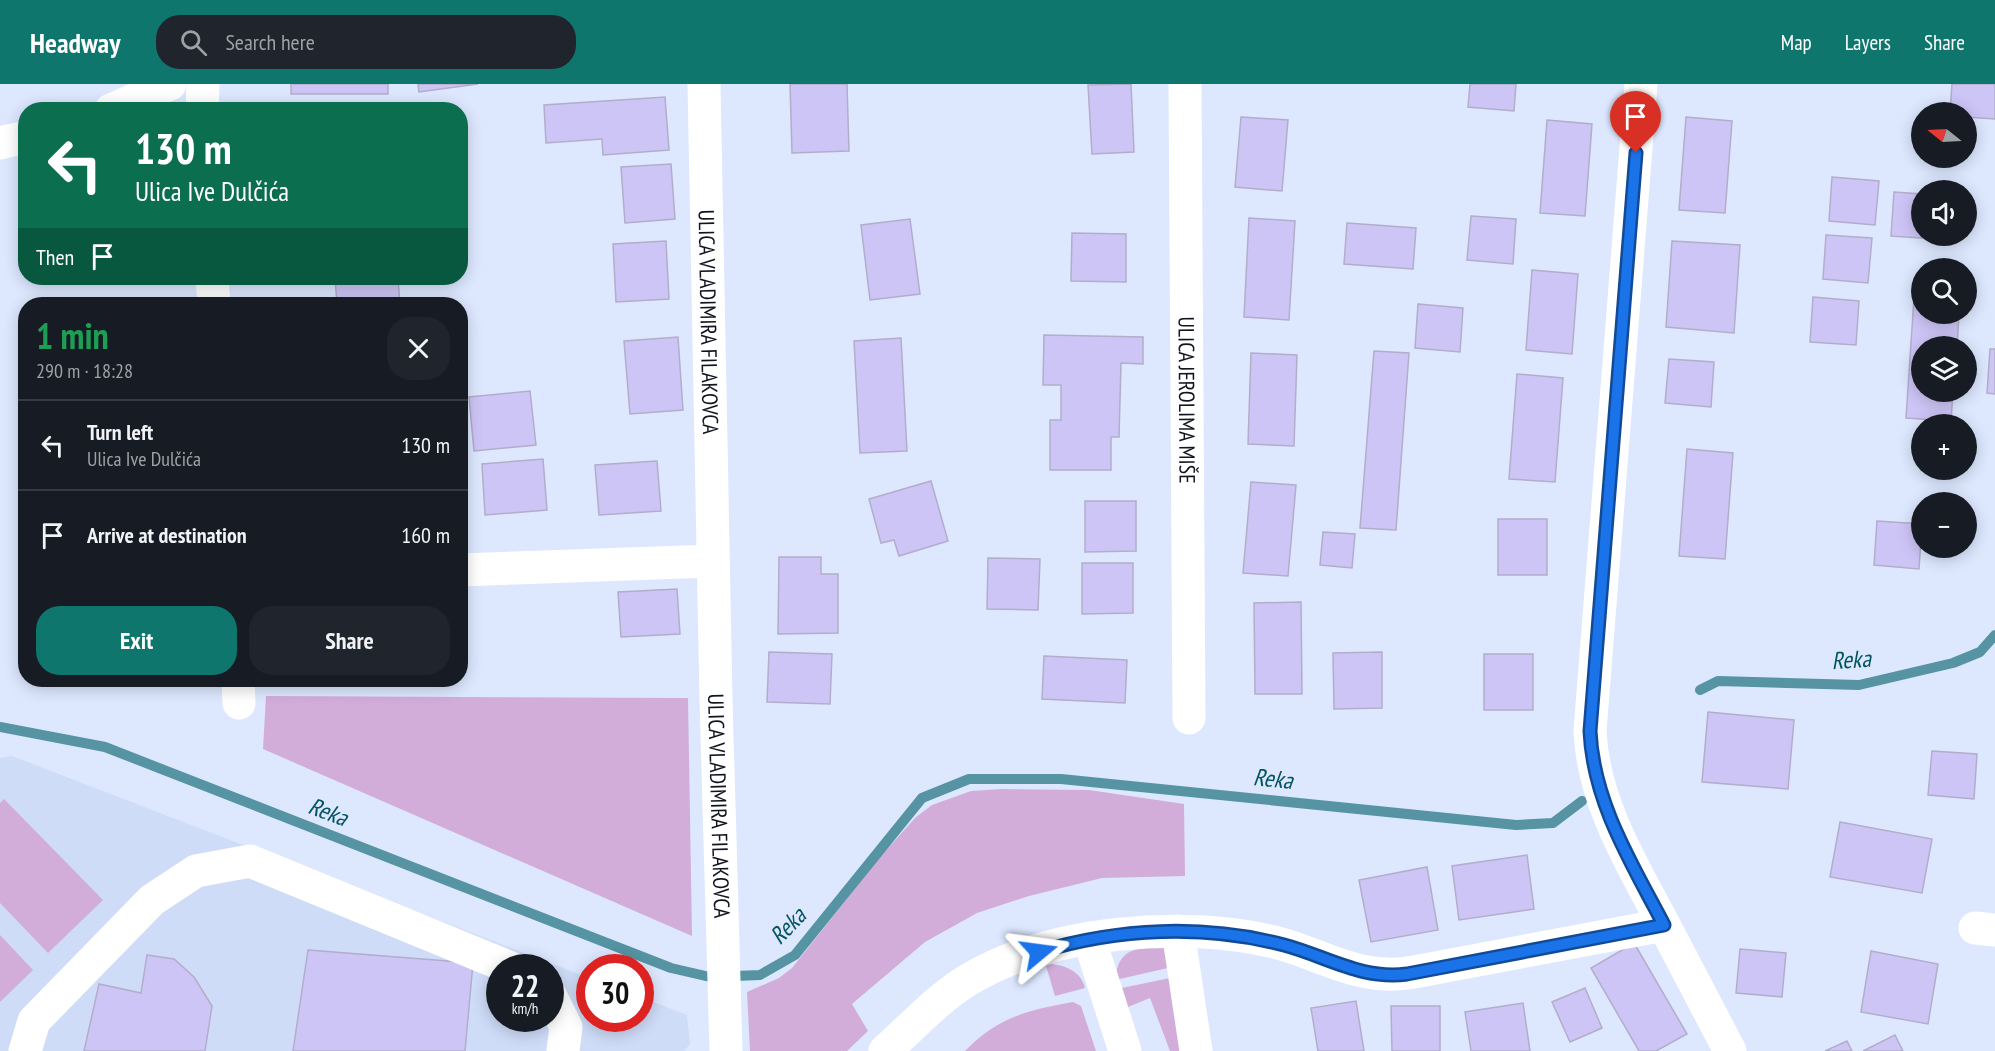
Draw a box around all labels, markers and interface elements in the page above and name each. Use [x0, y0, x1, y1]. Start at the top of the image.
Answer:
search box [156, 15, 576, 69]
text: Headway [30, 24, 120, 61]
icon: search [177, 26, 210, 59]
text: Search here [225, 28, 315, 56]
text: Map [1781, 29, 1812, 56]
text: Layers [1845, 29, 1891, 56]
text: Share [1924, 29, 1965, 56]
pin [1610, 91, 1661, 153]
icon: arrive [1619, 100, 1652, 133]
north arrow [1911, 102, 1977, 168]
map controls [1911, 102, 1977, 558]
text: 130 m [135, 121, 232, 176]
icon: left [36, 126, 114, 204]
text: Ulica Ive Dulčića [135, 174, 289, 208]
button: sound [1911, 180, 1977, 246]
street label: ULICA VLADIMIRA FILAKOVCA [692, 209, 725, 435]
icon: arrive [86, 240, 119, 273]
text: Then [36, 243, 74, 271]
button: search [1911, 258, 1977, 324]
text: 1 min [36, 312, 109, 359]
street label: ULICA JEROLIMA MIŠE [1172, 316, 1202, 484]
button: close [387, 317, 450, 380]
button: layers [1911, 336, 1977, 402]
text: 290 m · 18:28 [36, 358, 133, 384]
button: + [1911, 414, 1977, 480]
text: Turn left [87, 418, 153, 446]
icon: left [36, 429, 69, 462]
text: 130 m [401, 431, 450, 459]
text: Ulica Ive Dulčića [87, 446, 201, 472]
button: − [1911, 492, 1977, 558]
icon: arrive [36, 519, 69, 552]
text: Arrive at destination [87, 521, 247, 549]
text: 160 m [401, 521, 450, 549]
button: Exit [36, 606, 237, 675]
button: Share [249, 606, 450, 675]
water label: Reka [1830, 643, 1873, 676]
street label: ULICA VLADIMIRA FILAKOVCA [702, 693, 736, 919]
water label: Reka [1252, 761, 1296, 796]
water label: Reka [304, 790, 353, 834]
water label: Reka [763, 900, 813, 951]
position arrow [1007, 920, 1071, 984]
speed limit sign: 30 [576, 954, 654, 1032]
text: 22 [511, 966, 539, 1005]
text: km/h [512, 999, 538, 1018]

